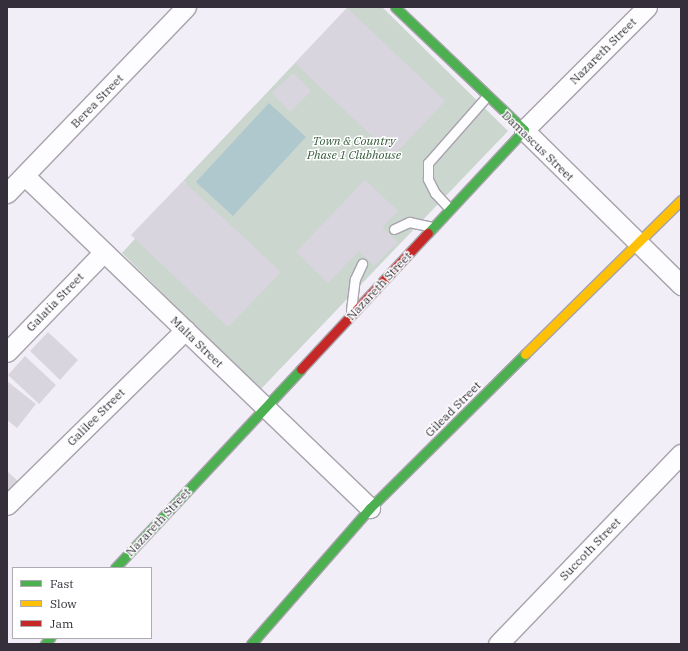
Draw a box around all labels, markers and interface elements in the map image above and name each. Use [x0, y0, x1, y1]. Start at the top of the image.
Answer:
street label: Nazareth Street [567, 15, 639, 87]
street label: Berea Street [68, 71, 126, 131]
street label: Damascus Street [499, 108, 577, 184]
park label: Town & Country Phase 1 Clubhouse [307, 134, 401, 162]
street label: Nazareth Street [344, 249, 414, 323]
street label: Galatia Street [23, 270, 87, 334]
street label: Malta Street [168, 313, 226, 371]
street label: Gilead Street [422, 378, 484, 440]
street label: Galilee Street [64, 385, 128, 449]
street label: Nazareth Street [123, 485, 193, 559]
street label: Succoth Street [556, 515, 624, 583]
legend [12, 567, 152, 639]
text: Fast [50, 576, 74, 591]
text: Slow [50, 596, 77, 611]
text: Jam [50, 616, 73, 631]

